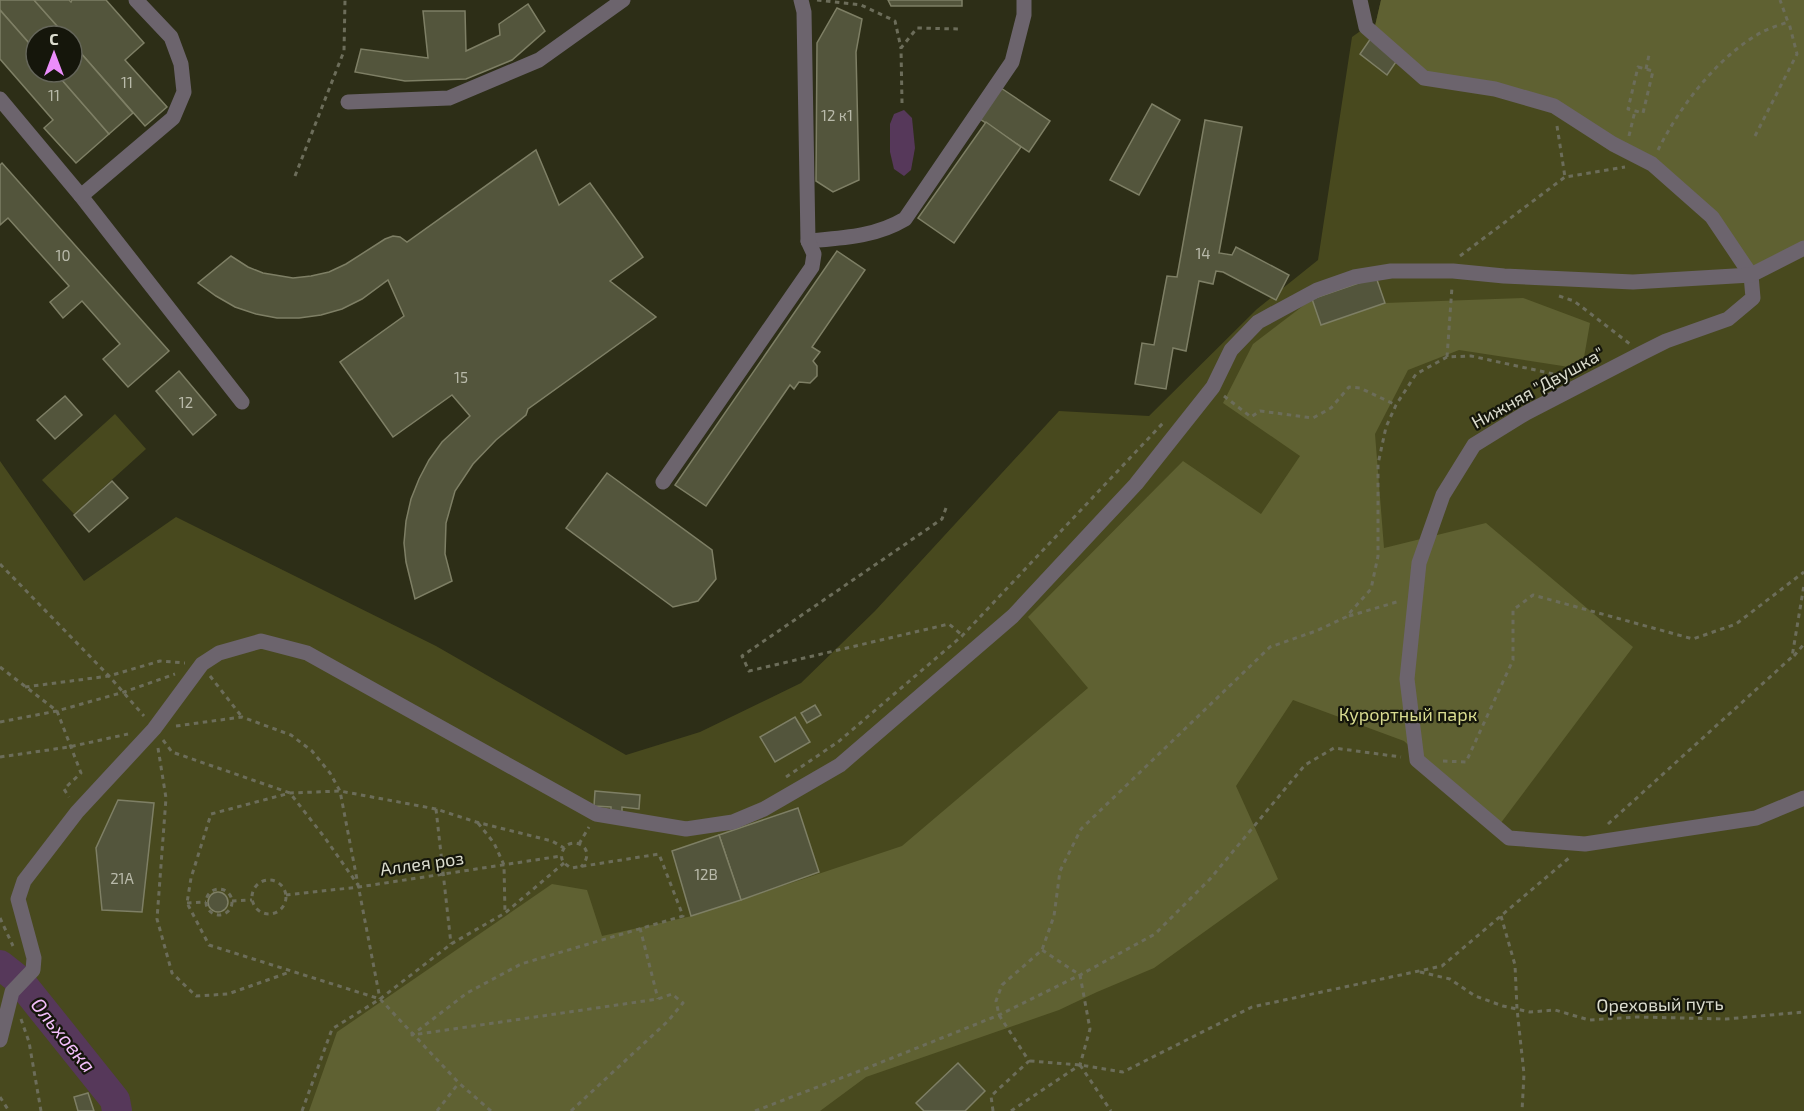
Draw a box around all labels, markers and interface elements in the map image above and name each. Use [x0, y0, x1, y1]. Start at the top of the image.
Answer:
north arrow [24, 24, 84, 84]
text: С [49, 29, 59, 48]
house number: 11 [121, 73, 133, 91]
house number: 11 [48, 86, 60, 104]
house number: 12 к1 [821, 106, 853, 124]
house number: 14 [1195, 244, 1211, 262]
house number: 10 [55, 246, 71, 264]
street label: Нижняя "Двушка" [1467, 342, 1608, 433]
house number: 15 [454, 368, 468, 386]
house number: 12 [179, 393, 193, 411]
park label: Курортный парк [1339, 703, 1478, 725]
street label: Аллея роз [378, 846, 465, 880]
house number: 12В [694, 865, 718, 883]
house number: 21А [110, 869, 135, 887]
water label: Ольховка [26, 992, 101, 1077]
street label: Ореховый путь [1596, 992, 1724, 1016]

